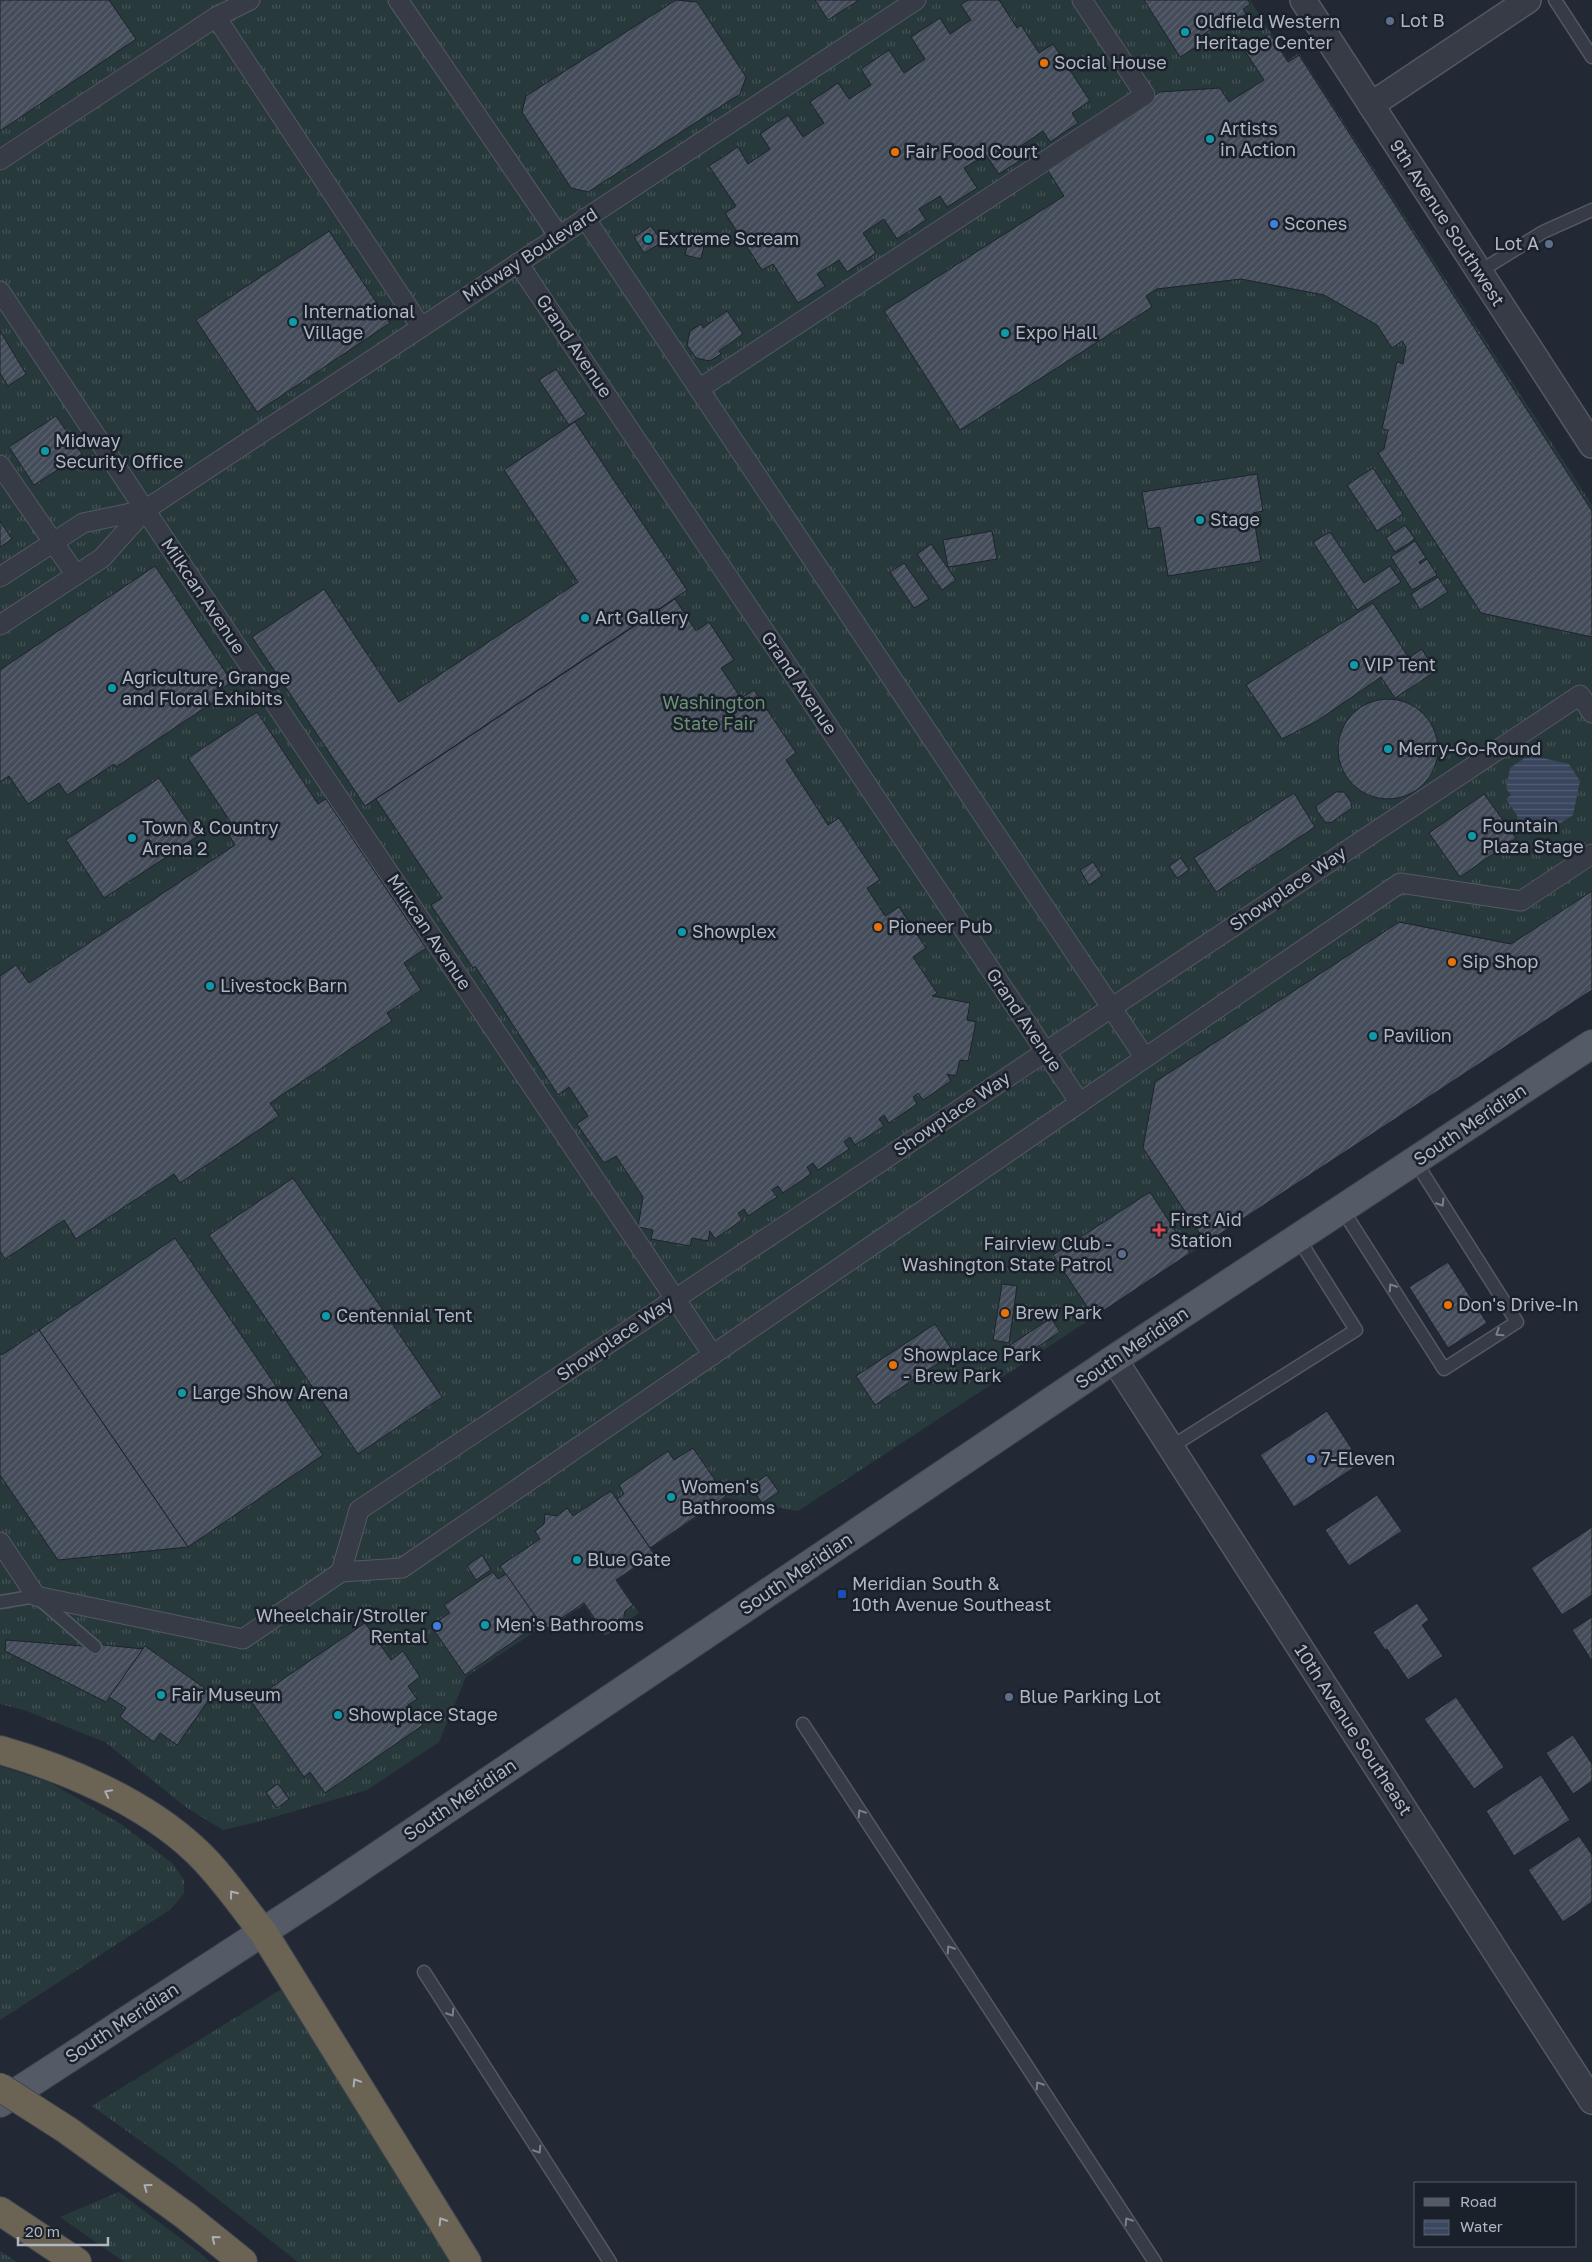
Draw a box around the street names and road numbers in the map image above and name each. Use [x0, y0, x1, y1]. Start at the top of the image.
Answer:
street label: 9th Avenue Southwest [1386, 135, 1510, 310]
street label: Midway Boulevard [458, 202, 601, 306]
street label: Grand Avenue [532, 290, 617, 401]
street label: Milkcan Avenue [157, 533, 251, 658]
street label: Grand Avenue [757, 627, 842, 738]
street label: Showplace Way [1225, 841, 1350, 935]
street label: Milkcan Avenue [383, 869, 477, 994]
street label: Grand Avenue [982, 964, 1067, 1075]
street label: Showplace Way [889, 1066, 1014, 1160]
street label: South Meridian [1409, 1078, 1530, 1170]
street label: Showplace Way [552, 1291, 677, 1385]
street label: South Meridian [1071, 1301, 1192, 1393]
street label: South Meridian [735, 1527, 856, 1619]
street label: 10th Avenue Southeast [1290, 1640, 1417, 1819]
street label: South Meridian [399, 1753, 520, 1845]
street label: South Meridian [61, 1977, 182, 2067]

